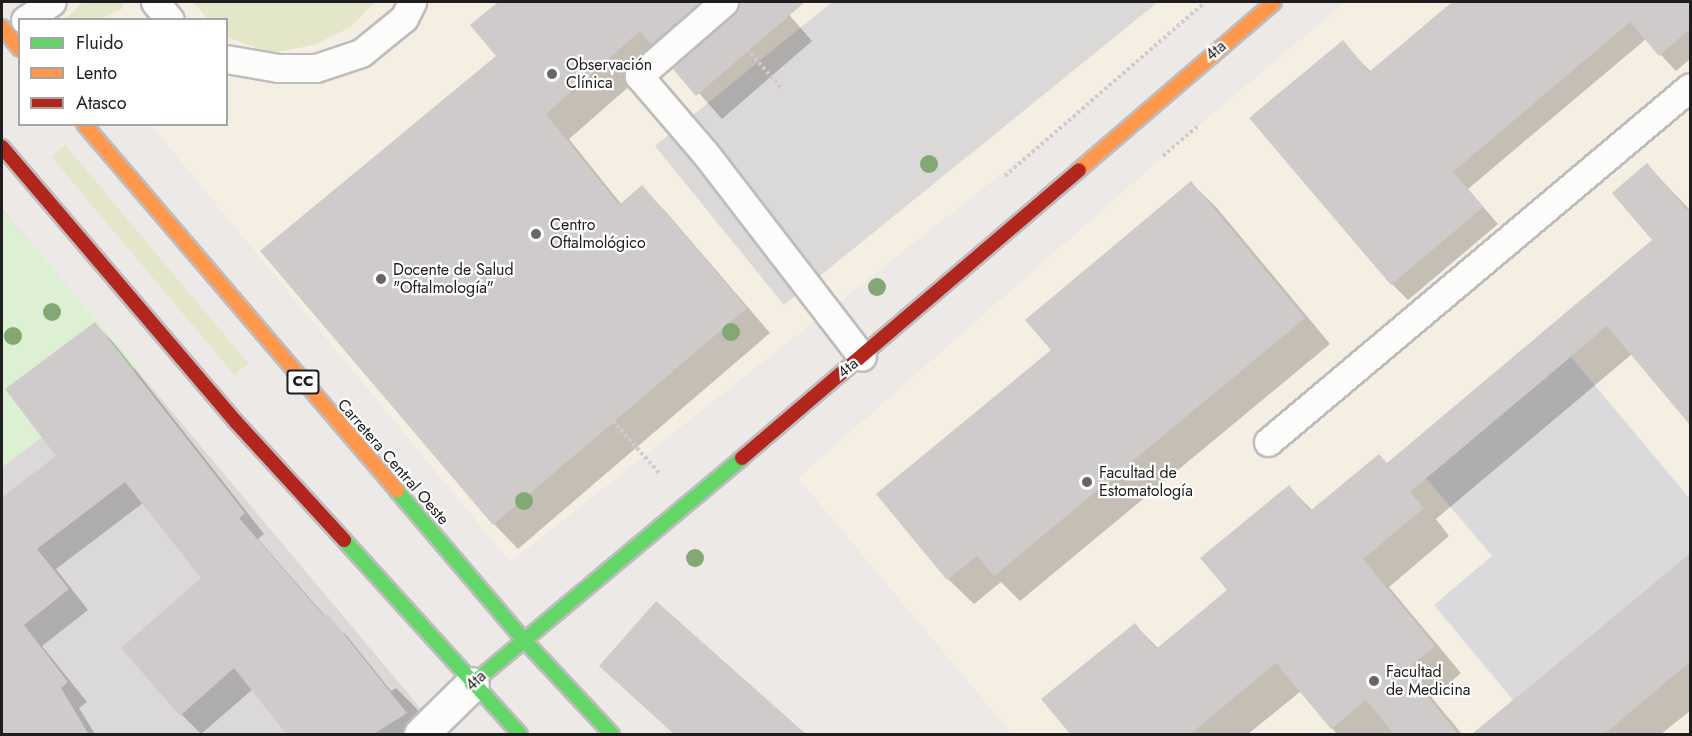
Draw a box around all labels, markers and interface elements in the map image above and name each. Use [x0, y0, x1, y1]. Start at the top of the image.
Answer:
legend [18, 18, 228, 126]
text: Fluido [76, 30, 123, 56]
street label: 4ta [1202, 37, 1230, 65]
place label: Observación Clínica [566, 55, 652, 93]
text: Lento [76, 60, 117, 86]
marker: Observación Clínica [543, 65, 561, 83]
text: Atasco [76, 90, 127, 116]
place label: Centro Oftalmológico [550, 215, 646, 253]
marker: Centro Oftalmológico [527, 225, 545, 243]
place label: Docente de Salud "Oftalmología" [393, 260, 514, 298]
marker: Docente de Salud "Oftalmología" [374, 272, 388, 286]
street label: 4ta [834, 354, 862, 382]
road number: CC [285, 370, 321, 394]
street label: Carretera Central Oeste [333, 395, 453, 529]
place label: Facultad de Estomatología [1099, 463, 1193, 501]
marker: Facultad de Estomatología [1080, 475, 1094, 489]
place label: Facultad de Medicina [1386, 662, 1471, 700]
street label: 4ta [462, 667, 490, 695]
marker: Facultad de Medicina [1367, 674, 1381, 688]

